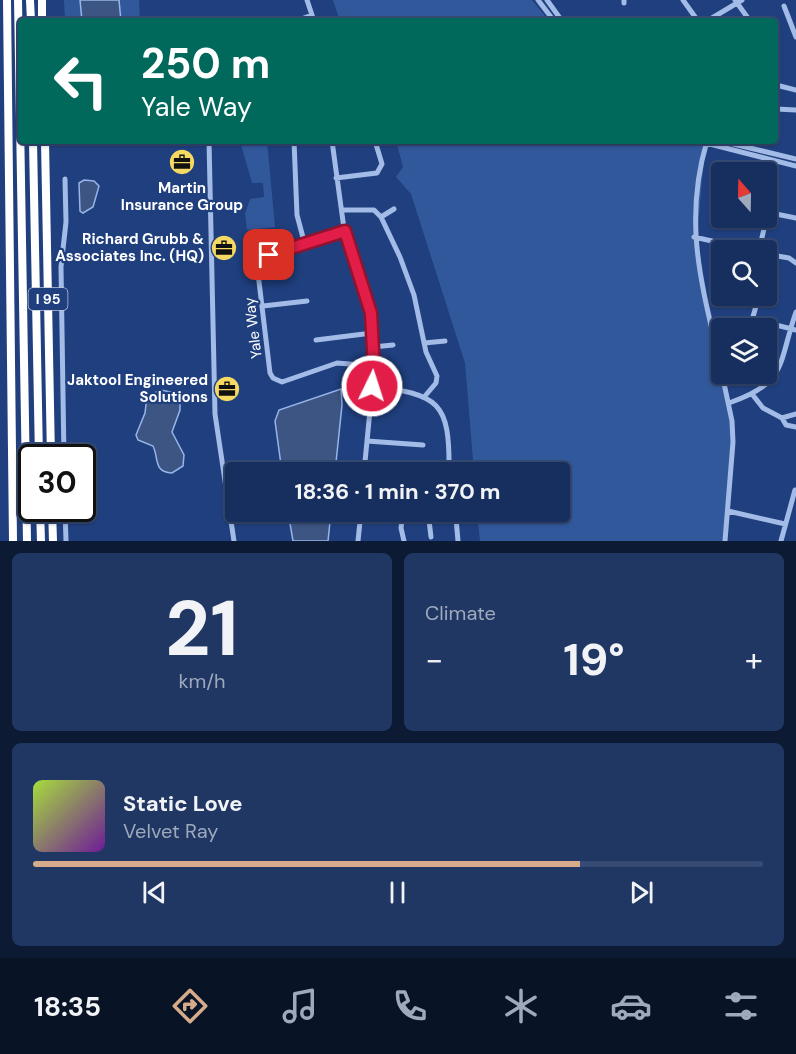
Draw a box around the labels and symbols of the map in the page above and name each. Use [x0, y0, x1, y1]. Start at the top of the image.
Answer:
office icon: Martin Insurance Group [167, 147, 197, 177]
north arrow [711, 162, 777, 228]
place label: Martin Insurance Group [121, 178, 243, 215]
place label: Richard Grubb & Associates Inc. (HQ) [55, 229, 204, 266]
pin [243, 229, 294, 280]
office icon: Richard Grubb & Associates Inc. (HQ) [209, 233, 239, 263]
road number: I 95 [28, 288, 68, 310]
street label: Yale Way [239, 296, 267, 360]
position arrow [340, 354, 404, 418]
place label: Jaktool Engineered Solutions [67, 370, 208, 407]
office icon: Jaktool Engineered Solutions [212, 374, 242, 404]
speed limit sign: 30 [18, 444, 96, 522]

